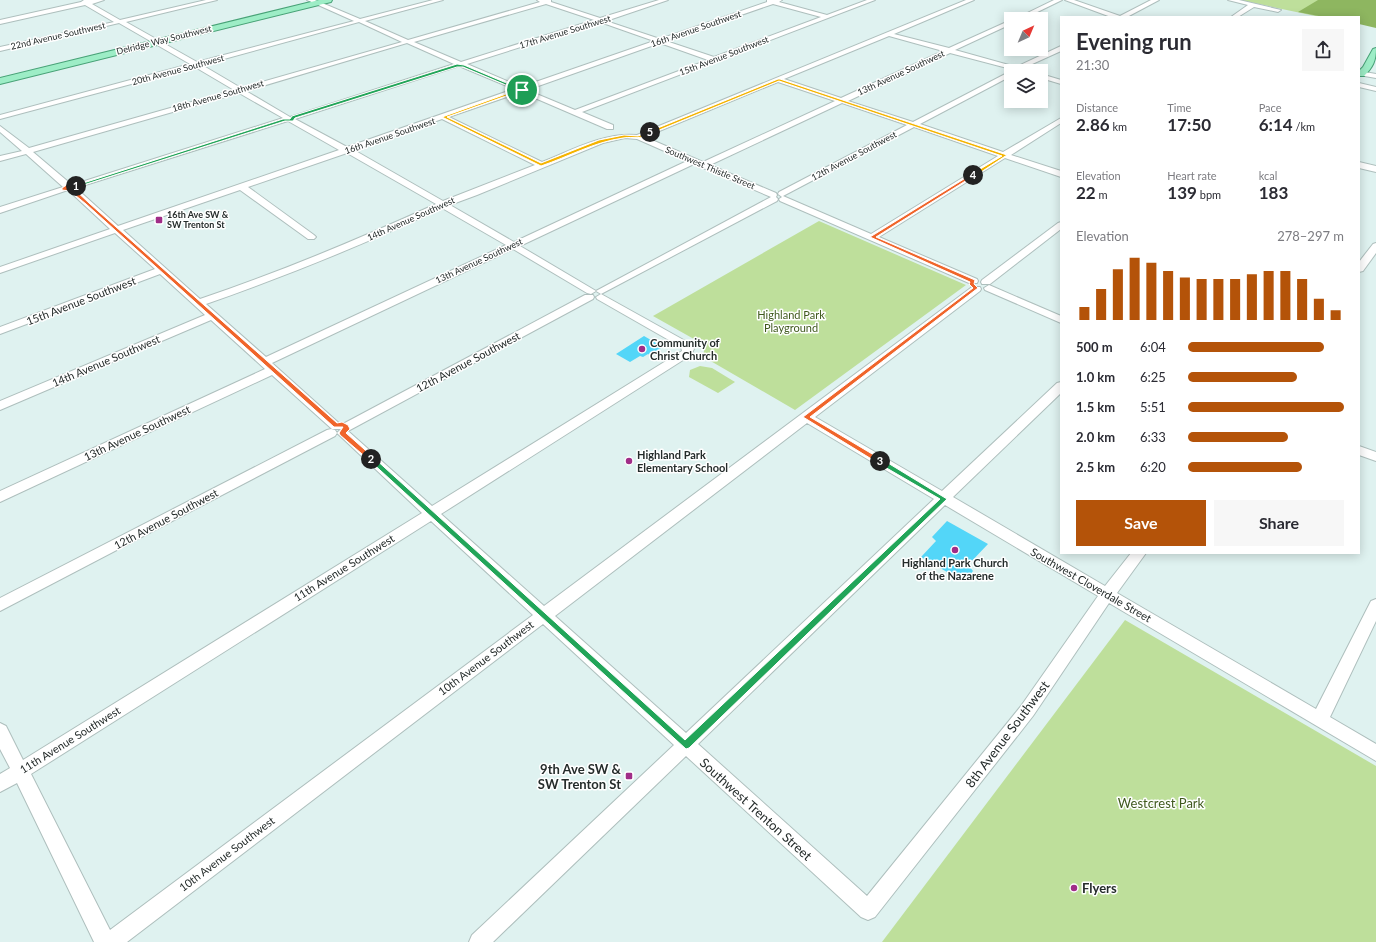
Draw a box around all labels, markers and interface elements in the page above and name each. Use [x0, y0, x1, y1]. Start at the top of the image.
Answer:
street label: 16th Avenue Southwest [649, 8, 743, 49]
street label: 17th Avenue Southwest [518, 12, 613, 51]
north arrow [1004, 12, 1048, 56]
map controls [1004, 12, 1048, 108]
street label: 22nd Avenue Southwest [10, 19, 107, 52]
street label: Delridge Way Southwest [115, 22, 213, 57]
text: Evening run [1076, 28, 1192, 55]
button: share [1302, 29, 1344, 71]
street label: 15th Avenue Southwest [678, 33, 771, 78]
street label: 13th Avenue Southwest [855, 47, 947, 98]
street label: 20th Avenue Southwest [131, 52, 226, 87]
text: 21:30 [1076, 57, 1109, 73]
button: layers [1004, 64, 1048, 108]
pin [505, 73, 539, 107]
street label: 18th Avenue Southwest [171, 77, 266, 114]
icon: arrive [511, 79, 533, 101]
text: Distance [1076, 101, 1118, 114]
text: Time [1167, 101, 1191, 114]
text: Pace [1259, 101, 1282, 114]
text: 2.86 [1076, 114, 1110, 135]
text: 17:50 [1167, 114, 1211, 135]
text: 6:14 [1259, 114, 1293, 135]
street label: 16th Avenue Southwest [343, 115, 437, 156]
text: km [1110, 120, 1127, 133]
text: /km [1293, 120, 1315, 133]
pin: 5 [640, 122, 660, 142]
text: 5 [647, 125, 653, 138]
street label: 12th Avenue Southwest [809, 128, 899, 183]
street label: Southwest Thistle Street [664, 144, 757, 192]
pin: 4 [963, 165, 983, 185]
text: 4 [970, 168, 976, 181]
text: Elevation [1076, 169, 1121, 182]
text: Heart rate [1167, 169, 1217, 182]
text: kcal [1259, 169, 1277, 182]
pin: 1 [66, 176, 86, 196]
text: 1 [73, 179, 79, 192]
text: 22 [1076, 182, 1096, 203]
text: 139 [1167, 182, 1197, 203]
text: 183 [1259, 182, 1288, 203]
text: m [1096, 188, 1108, 201]
text: bpm [1197, 188, 1221, 201]
street label: 14th Avenue Southwest [365, 194, 457, 243]
place label: 16th Ave SW & SW Trenton St [167, 209, 229, 230]
marker: 16th Ave SW & SW Trenton St [154, 215, 164, 225]
text: Elevation [1076, 228, 1129, 244]
text: 278–297 m [1277, 228, 1344, 244]
street label: 13th Avenue Southwest [433, 235, 525, 286]
street label: 15th Avenue Southwest [24, 274, 137, 327]
park label: Highland Park Playground [757, 308, 825, 334]
street label: 12th Avenue Southwest [414, 329, 522, 395]
street label: 14th Avenue Southwest [50, 332, 162, 389]
place label: Community of Christ Church [650, 336, 720, 362]
text: 500 m [1076, 339, 1113, 355]
text: 6:04 [1140, 339, 1166, 355]
marker: Community of Christ Church [637, 344, 647, 354]
text: 1.0 km [1076, 369, 1115, 385]
text: 6:25 [1140, 369, 1166, 385]
text: 1.5 km [1076, 399, 1115, 415]
text: 5:51 [1140, 399, 1166, 415]
street label: 13th Avenue Southwest [81, 402, 192, 463]
text: 2.0 km [1076, 429, 1115, 445]
text: 6:33 [1140, 429, 1166, 445]
place label: Highland Park Elementary School [637, 448, 728, 474]
pin: 2 [361, 449, 381, 469]
pin: 3 [870, 451, 890, 471]
text: 2 [368, 452, 374, 465]
text: 3 [877, 454, 883, 467]
marker: Highland Park Elementary School [624, 456, 634, 466]
text: 2.5 km [1076, 459, 1115, 475]
text: 6:20 [1140, 459, 1166, 475]
street label: 12th Avenue Southwest [112, 486, 220, 552]
button: Save [1076, 500, 1206, 546]
button: Share [1214, 500, 1344, 546]
street label: 11th Avenue Southwest [291, 531, 396, 604]
marker: Highland Park Church of the Nazarene [950, 545, 960, 555]
street label: Southwest Cloverdale Street [1029, 545, 1154, 625]
place label: Highland Park Church of the Nazarene [902, 556, 1008, 582]
street label: 10th Avenue Southwest [435, 617, 536, 698]
street label: 8th Avenue Southwest [962, 677, 1053, 791]
street label: 11th Avenue Southwest [17, 703, 122, 776]
street label: Southwest Trenton Street [697, 754, 816, 864]
place label: 9th Ave SW & SW Trenton St [538, 761, 622, 792]
marker: 9th Ave SW & SW Trenton St [624, 771, 634, 781]
park label: Westcrest Park [1118, 795, 1205, 811]
street label: 10th Avenue Southwest [176, 813, 277, 894]
place label: Flyers [1082, 880, 1117, 896]
marker: Flyers [1069, 883, 1079, 893]

